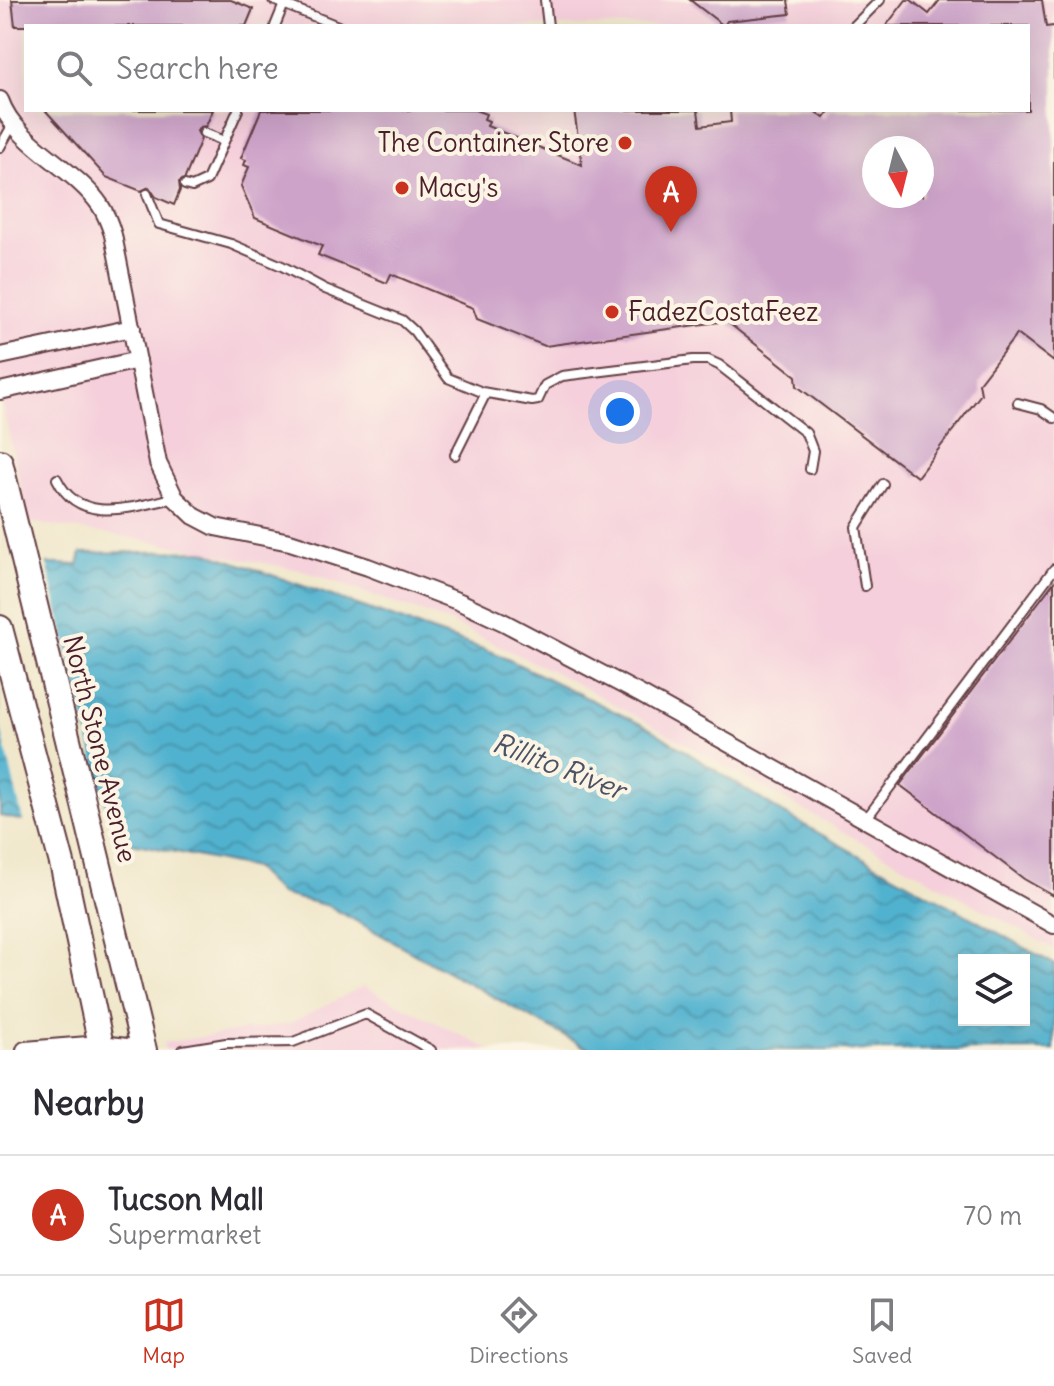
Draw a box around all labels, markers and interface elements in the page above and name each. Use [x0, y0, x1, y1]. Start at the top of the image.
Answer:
search box [24, 24, 1030, 112]
icon: search [52, 46, 96, 90]
text: Search here [116, 49, 279, 87]
place label: The Container Store [377, 126, 609, 159]
marker: The Container Store [616, 134, 634, 152]
north arrow [862, 136, 934, 208]
pin: A [645, 166, 697, 232]
place label: Macy's [418, 171, 498, 204]
marker: Macy's [393, 179, 411, 197]
place label: FadezCostaFeez [628, 295, 818, 328]
marker: FadezCostaFeez [603, 303, 621, 321]
your location [600, 392, 640, 432]
street label: North Stone Avenue [56, 632, 145, 866]
water label: Rillito River [488, 724, 634, 809]
map controls [958, 954, 1030, 1026]
button: layers [958, 954, 1030, 1026]
text: Nearby [32, 1081, 145, 1124]
text: Tucson Mall [108, 1180, 264, 1218]
text: A [50, 1199, 66, 1232]
text: 70 m [963, 1199, 1022, 1232]
text: Supermarket [108, 1218, 261, 1251]
tab: Map [142, 1293, 186, 1369]
tab: Directions [469, 1293, 569, 1369]
tab: Saved [852, 1293, 912, 1369]

